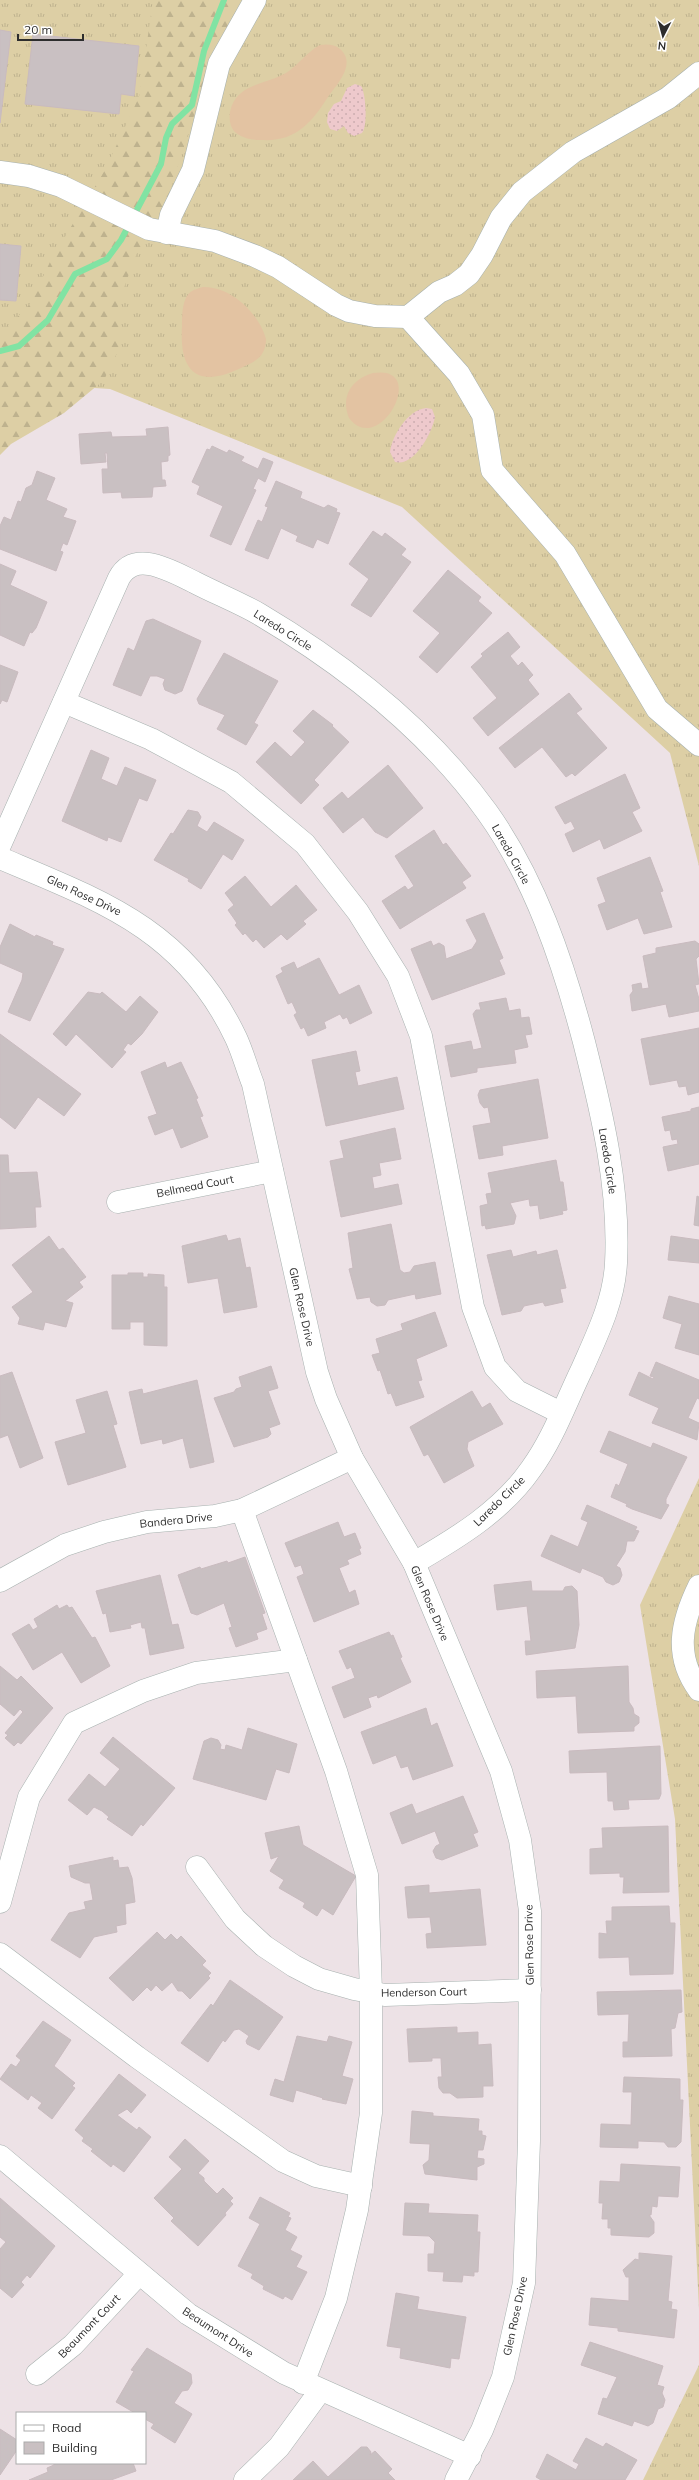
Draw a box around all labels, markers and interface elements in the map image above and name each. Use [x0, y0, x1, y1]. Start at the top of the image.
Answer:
scale bar [18, 16, 83, 42]
north arrow [643, 16, 683, 56]
text: 20 m [24, 22, 52, 37]
text: N [657, 39, 667, 53]
street label: Laredo Circle [251, 606, 315, 654]
street label: Laredo Circle [489, 822, 533, 886]
street label: Glen Rose Drive [45, 872, 123, 918]
street label: Laredo Circle [596, 1127, 620, 1195]
street label: Bellmead Court [155, 1172, 235, 1200]
street label: Glen Rose Drive [286, 1266, 318, 1348]
street label: Laredo Circle [470, 1473, 528, 1529]
street label: Bandera Drive [139, 1509, 213, 1531]
street label: Glen Rose Drive [408, 1563, 452, 1643]
street label: Glen Rose Drive [521, 1905, 537, 1985]
street label: Henderson Court [381, 1984, 467, 2000]
street label: Glen Rose Drive [500, 2275, 530, 2357]
street label: Beaumont Court [55, 2291, 123, 2361]
street label: Beaumont Drive [180, 2304, 256, 2360]
legend [16, 2412, 146, 2464]
text: Road [52, 2420, 81, 2435]
text: Building [52, 2440, 97, 2455]

